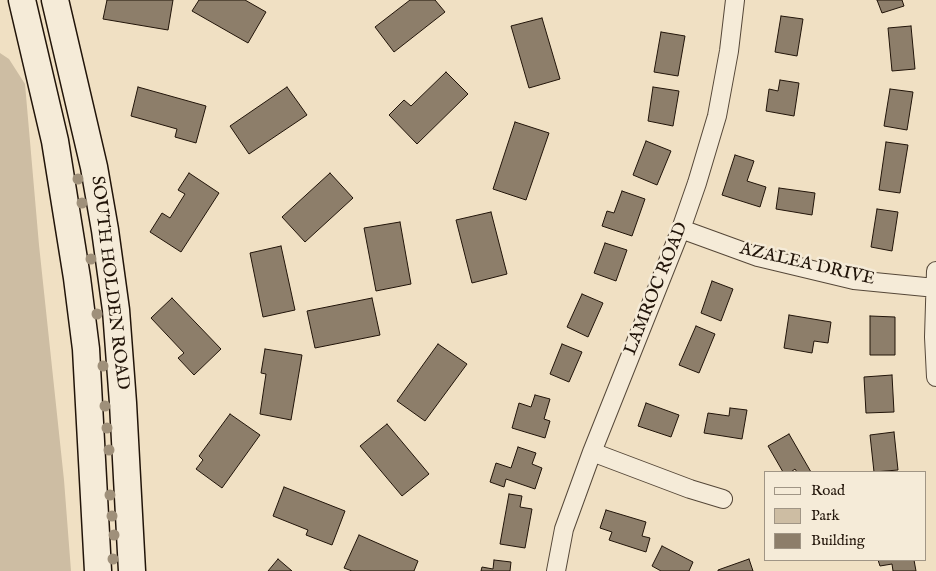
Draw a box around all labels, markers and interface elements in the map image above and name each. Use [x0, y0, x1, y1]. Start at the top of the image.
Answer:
street label: SOUTH HOLDEN ROAD [85, 175, 133, 391]
street label: LAMROC ROAD [621, 219, 693, 359]
street label: AZALEA DRIVE [737, 239, 877, 291]
legend [764, 471, 926, 561]
text: Road [811, 481, 845, 500]
text: Park [811, 506, 840, 525]
text: Building [811, 531, 865, 550]

